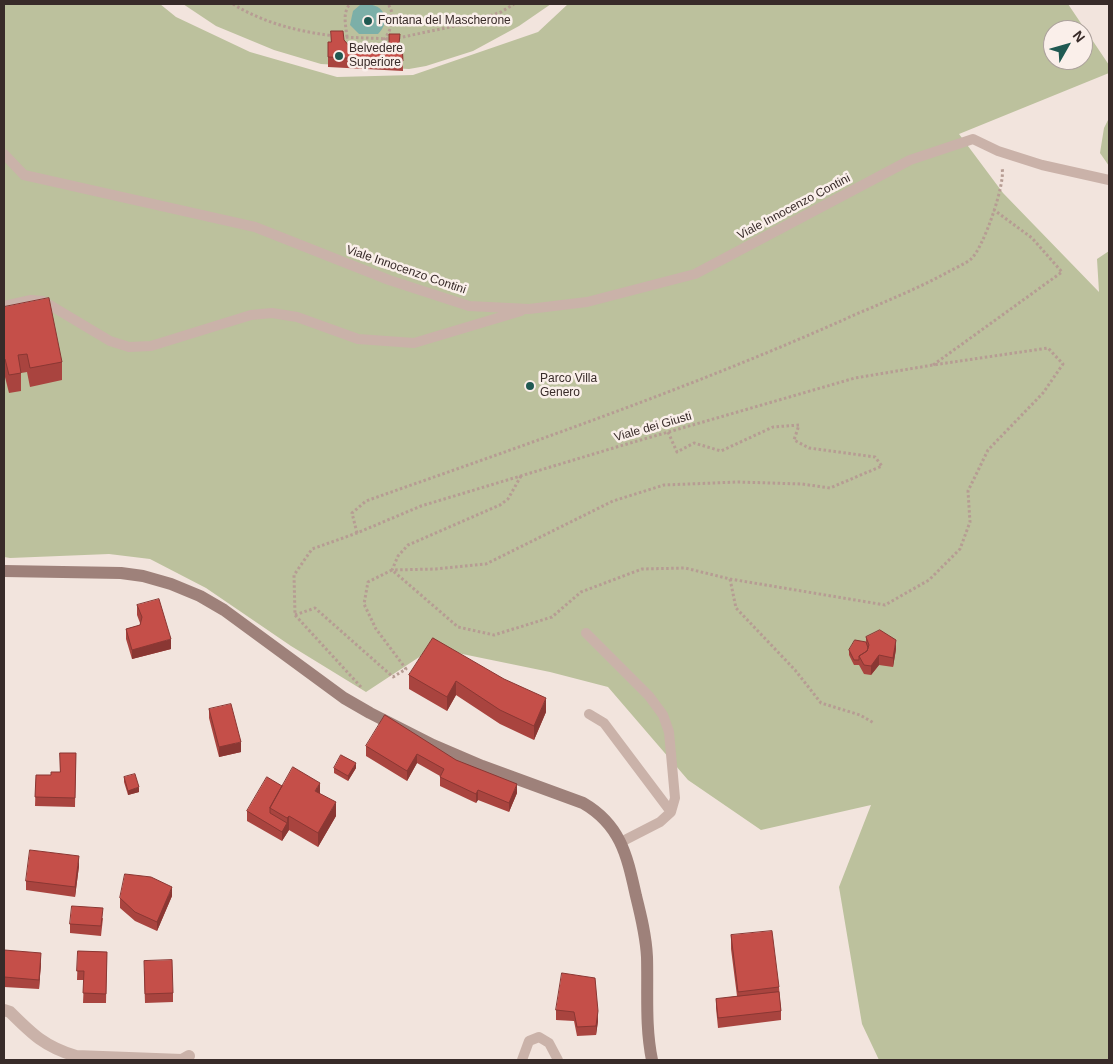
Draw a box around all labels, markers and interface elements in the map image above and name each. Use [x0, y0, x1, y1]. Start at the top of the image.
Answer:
place label: Fontana del Mascherone [378, 14, 511, 28]
marker: Fontana del Mascherone [362, 15, 374, 27]
north arrow [1043, 20, 1093, 70]
text: N [1070, 27, 1088, 45]
place label: Belvedere Superiore [349, 42, 403, 70]
marker: Belvedere Superiore [333, 50, 345, 62]
street label: Viale Innocenzo Contini [735, 171, 853, 243]
street label: Viale Innocenzo Contini [344, 243, 468, 297]
place label: Parco Villa Genero [540, 372, 597, 400]
marker: Parco Villa Genero [524, 380, 536, 392]
street label: Viale dei Giusti [613, 409, 693, 445]

